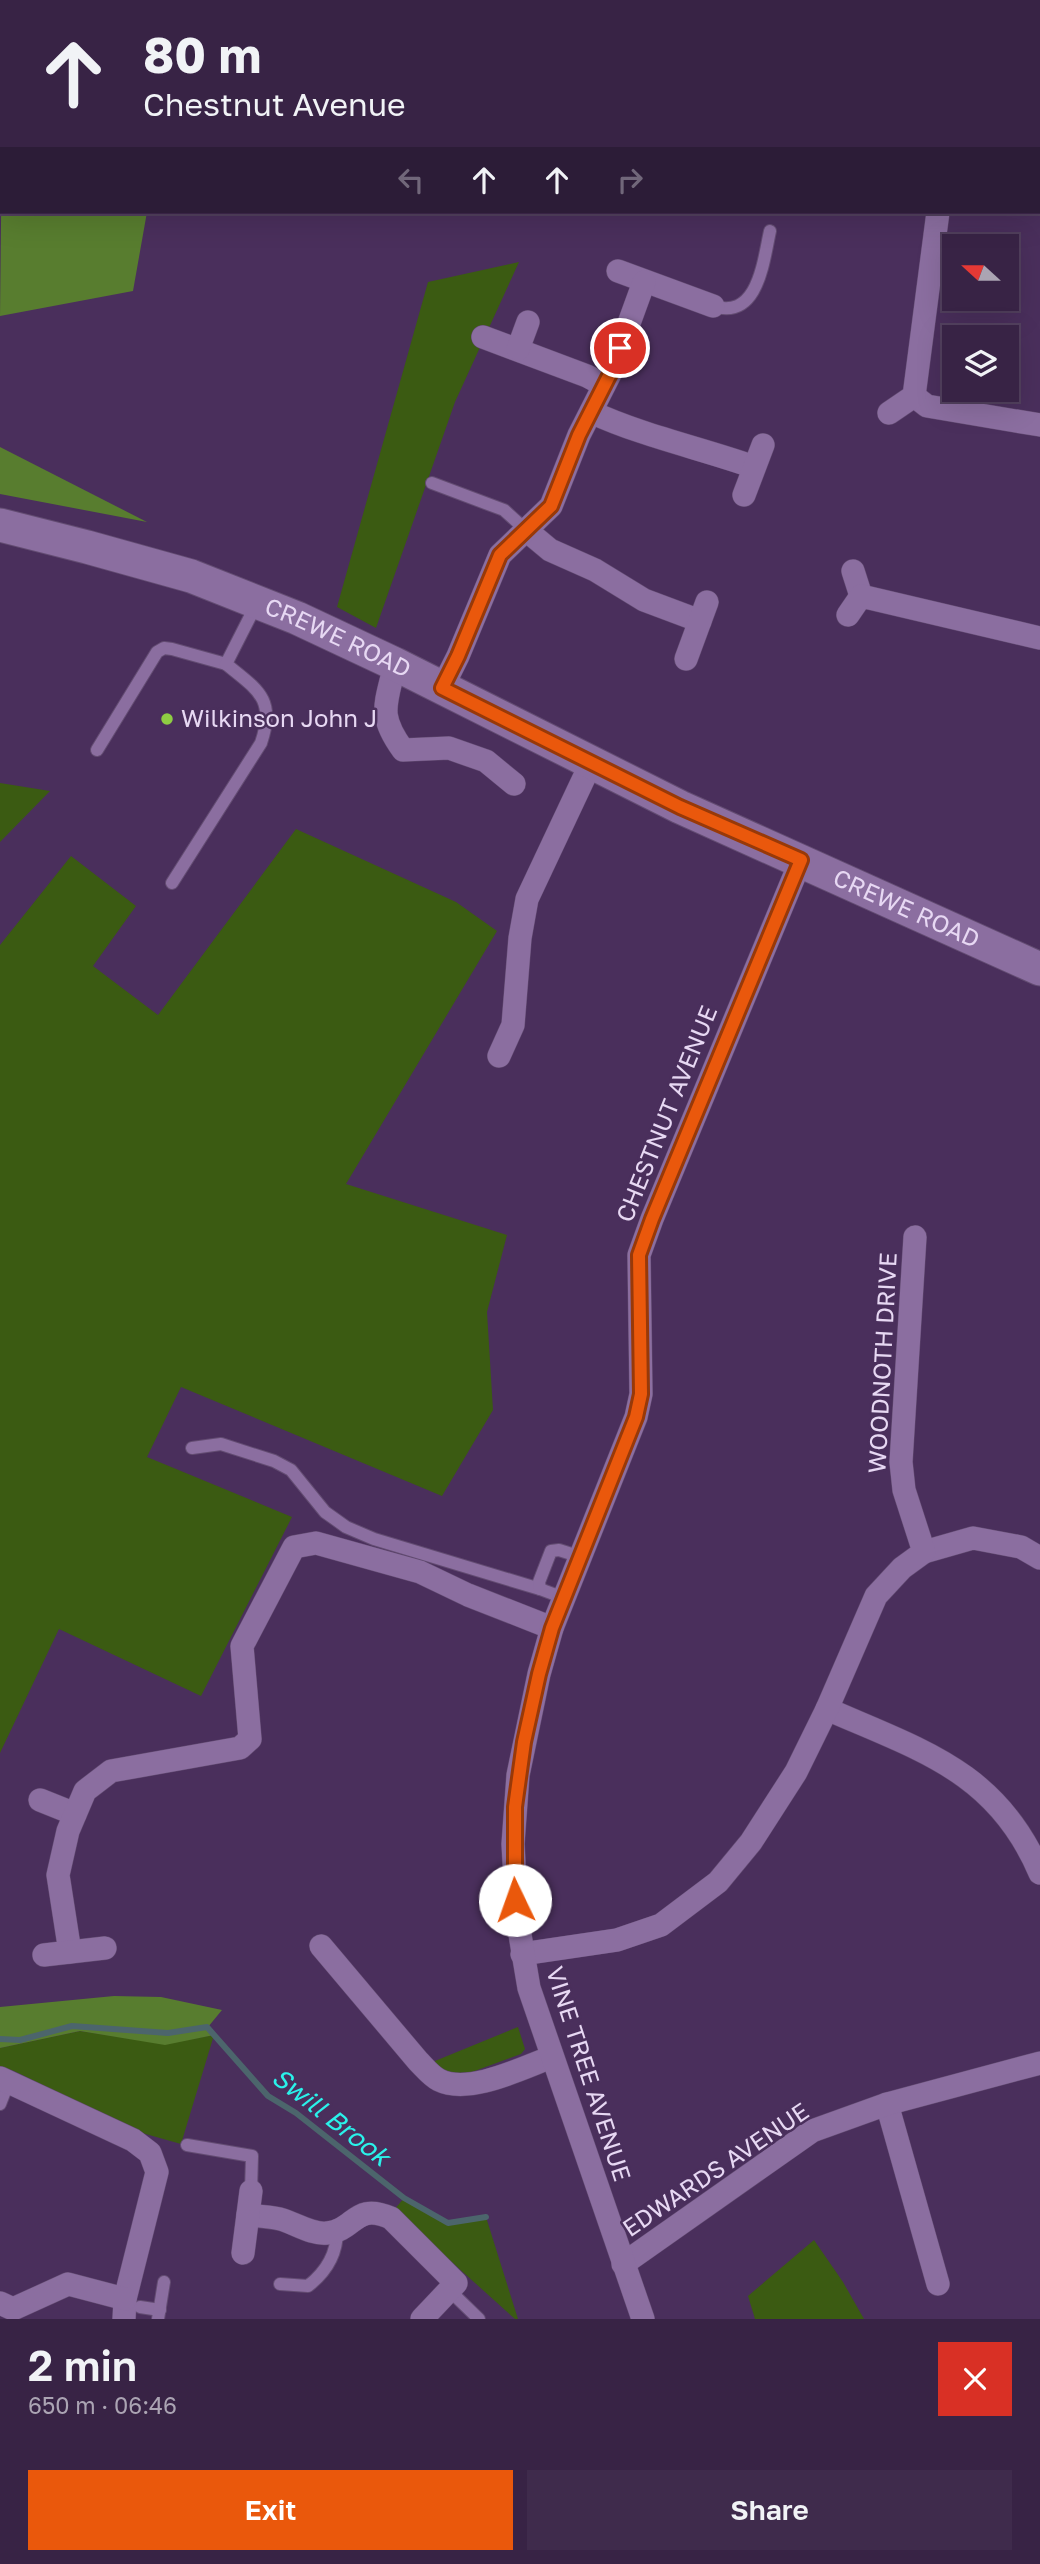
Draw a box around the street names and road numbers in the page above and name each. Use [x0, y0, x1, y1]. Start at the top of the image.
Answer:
street label: CREWE ROAD [261, 591, 416, 683]
street label: CREWE ROAD [829, 862, 985, 953]
street label: CHESTNUT AVENUE [609, 1001, 722, 1226]
street label: WOODNOTH DRIVE [861, 1252, 902, 1474]
street label: VINE TREE AVENUE [541, 1963, 638, 2185]
street label: EDWARDS AVENUE [617, 2096, 814, 2242]

